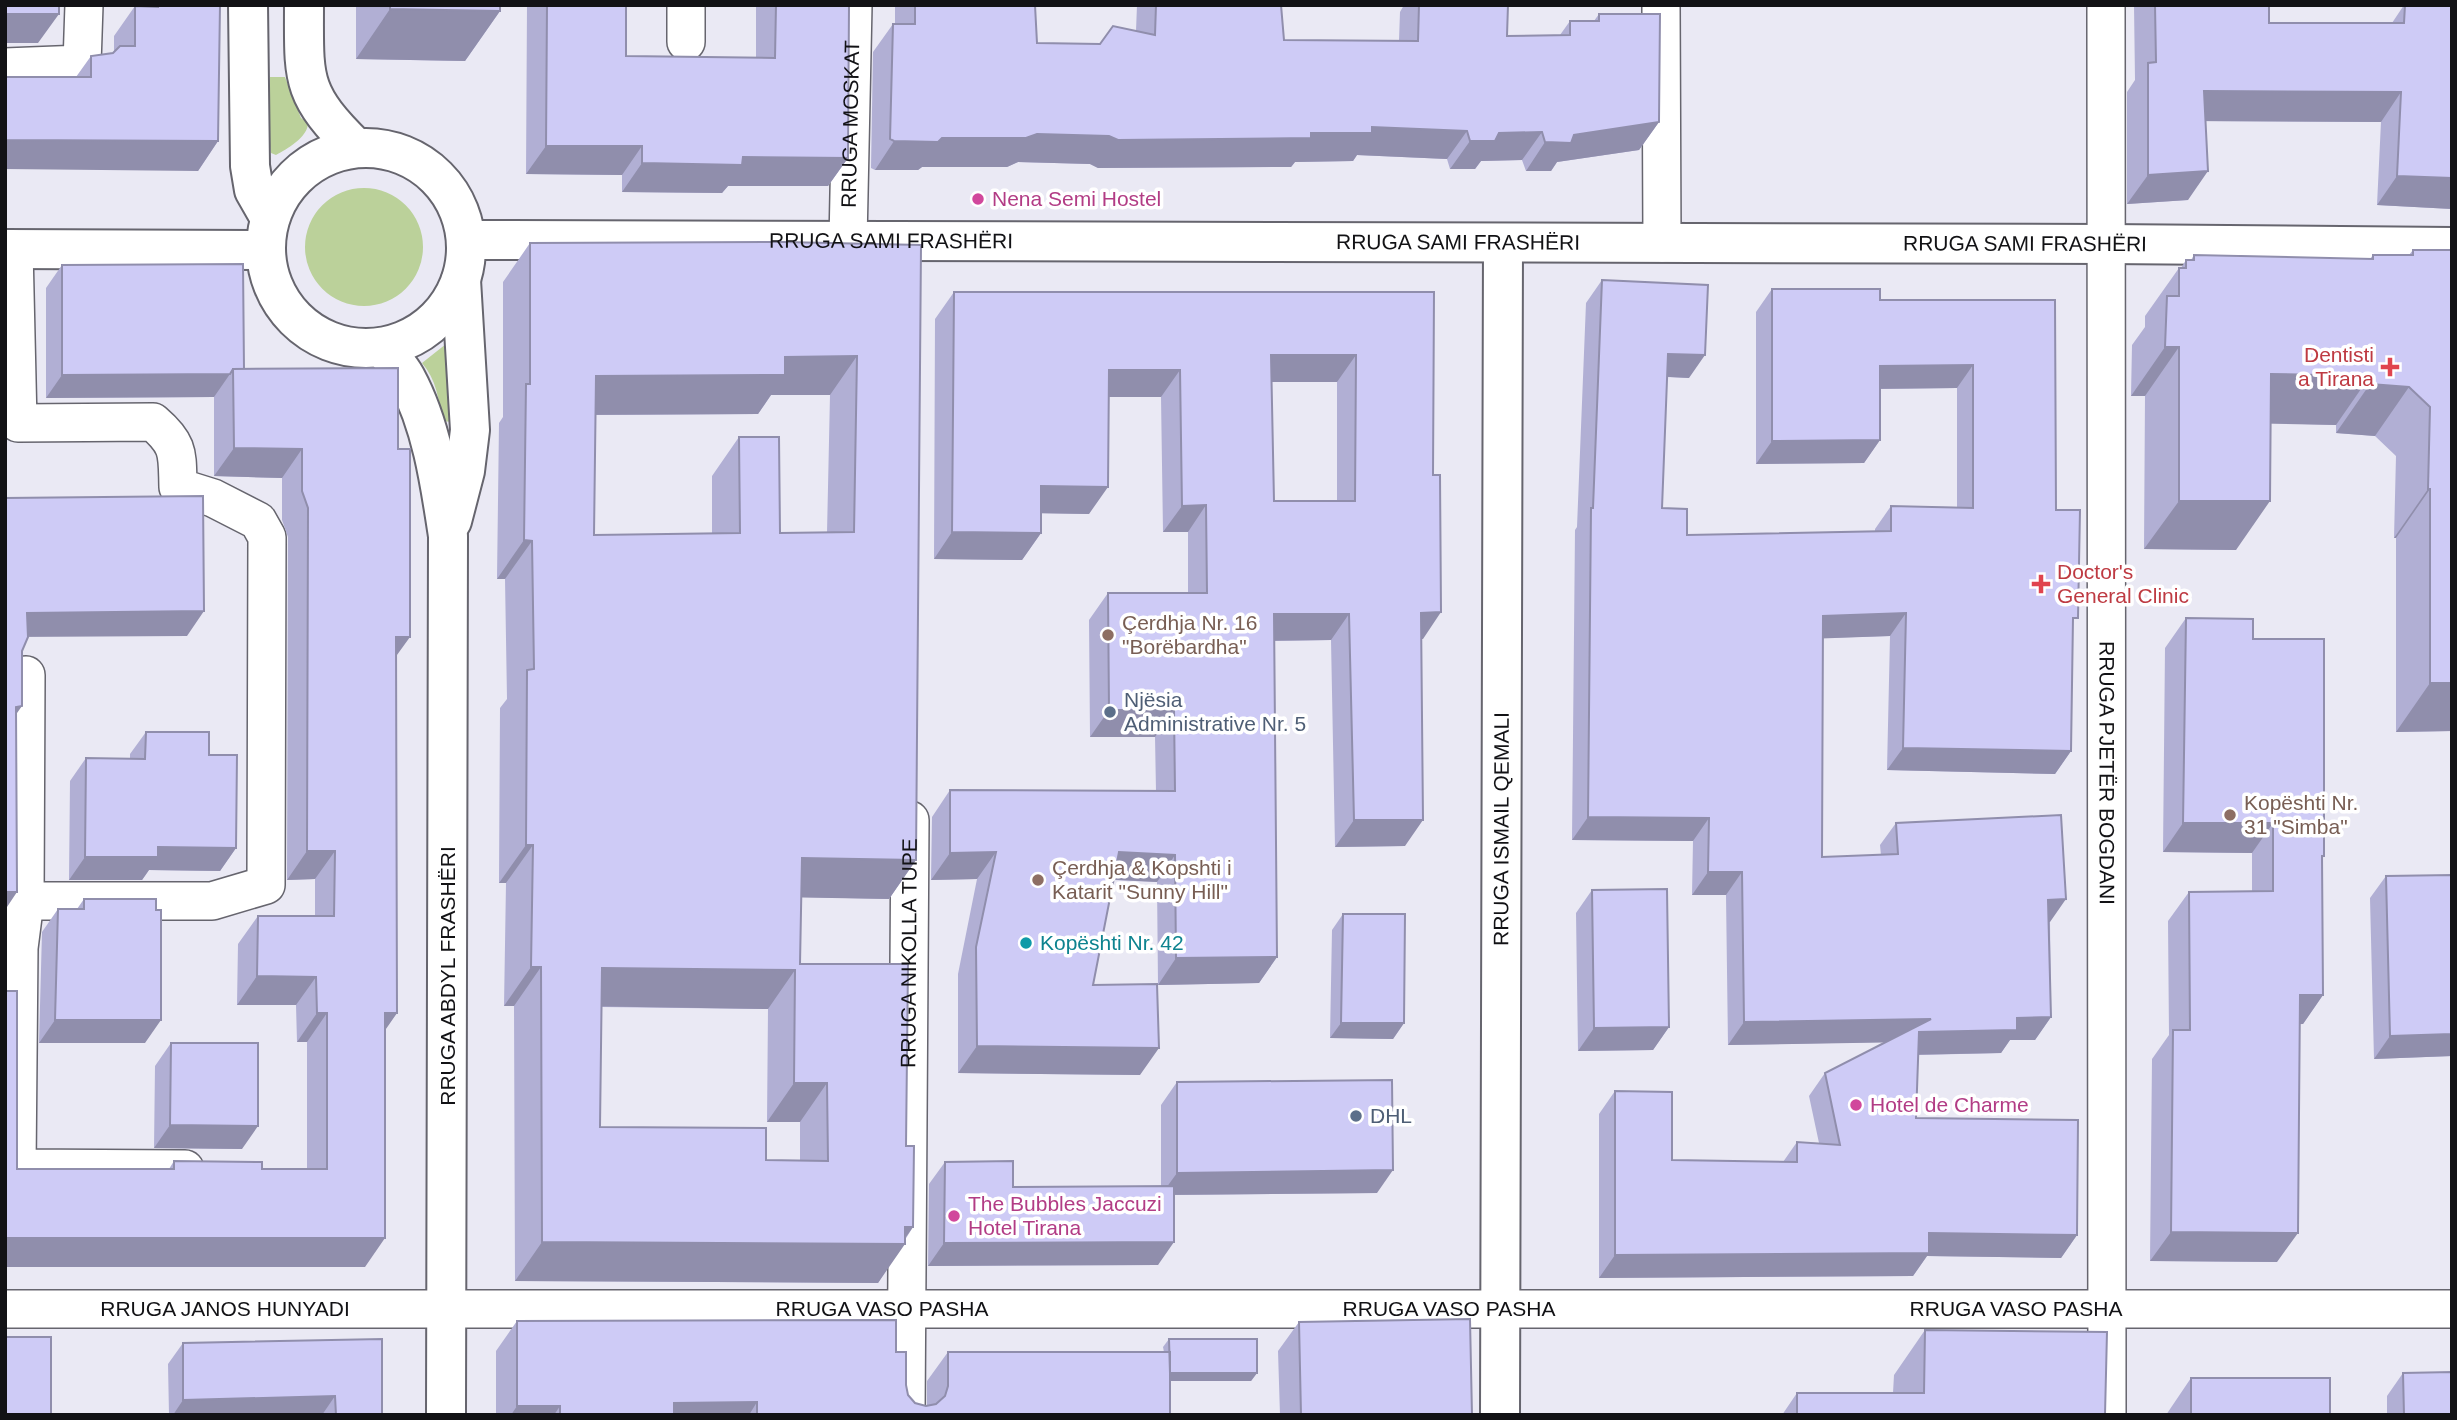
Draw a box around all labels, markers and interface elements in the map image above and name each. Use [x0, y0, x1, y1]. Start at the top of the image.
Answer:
street label: RRUGA MOSKAT [837, 40, 863, 208]
place label: Nena Semi Hostel [992, 187, 1161, 210]
marker: Nena Semi Hostel [970, 191, 986, 207]
street label: RRUGA SAMI FRASHËRI [769, 229, 1013, 252]
street label: RRUGA SAMI FRASHËRI [1336, 230, 1580, 254]
street label: RRUGA SAMI FRASHËRI [1903, 232, 2147, 255]
place label: Dentisti a Tirana [2298, 343, 2374, 390]
marker: Dentisti a Tirana [2380, 357, 2400, 377]
place label: Doctor's General Clinic [2057, 560, 2189, 607]
marker: Doctor's General Clinic [2031, 574, 2051, 594]
place label: Çerdhja Nr. 16 "Borëbardha" [1122, 611, 1257, 658]
marker: Çerdhja Nr. 16 "Borëbardha" [1100, 627, 1116, 643]
street label: RRUGA PJETËR BOGDANI [2095, 641, 2119, 905]
place label: Njësia Administrative Nr. 5 [1124, 688, 1306, 735]
marker: Njësia Administrative Nr. 5 [1102, 704, 1118, 720]
street label: RRUGA ISMAIL QEMALI [1489, 712, 1513, 946]
place label: Kopështi Nr. 31 "Simba" [2244, 791, 2358, 838]
marker: Kopështi Nr. 31 "Simba" [2222, 807, 2238, 823]
street label: RRUGA NIKOLLA TUPE [896, 838, 921, 1068]
street label: RRUGA ABDYL FRASHËRI [436, 846, 459, 1106]
place label: Çerdhja & Kopshti i Katarit "Sunny Hill" [1052, 856, 1232, 903]
marker: Çerdhja & Kopshti i Katarit "Sunny Hill" [1030, 872, 1046, 888]
place label: Kopështi Nr. 42 [1040, 931, 1184, 954]
marker: Kopështi Nr. 42 [1018, 935, 1034, 951]
place label: Hotel de Charme [1870, 1093, 2029, 1116]
marker: Hotel de Charme [1848, 1097, 1864, 1113]
place label: DHL [1370, 1104, 1412, 1127]
marker: DHL [1348, 1108, 1364, 1124]
place label: The Bubbles Jaccuzi Hotel Tirana [968, 1192, 1162, 1239]
marker: The Bubbles Jaccuzi Hotel Tirana [946, 1208, 962, 1224]
street label: RRUGA JANOS HUNYADI [100, 1297, 350, 1320]
street label: RRUGA VASO PASHA [776, 1297, 988, 1320]
street label: RRUGA VASO PASHA [1343, 1297, 1555, 1320]
street label: RRUGA VASO PASHA [1910, 1297, 2122, 1320]

